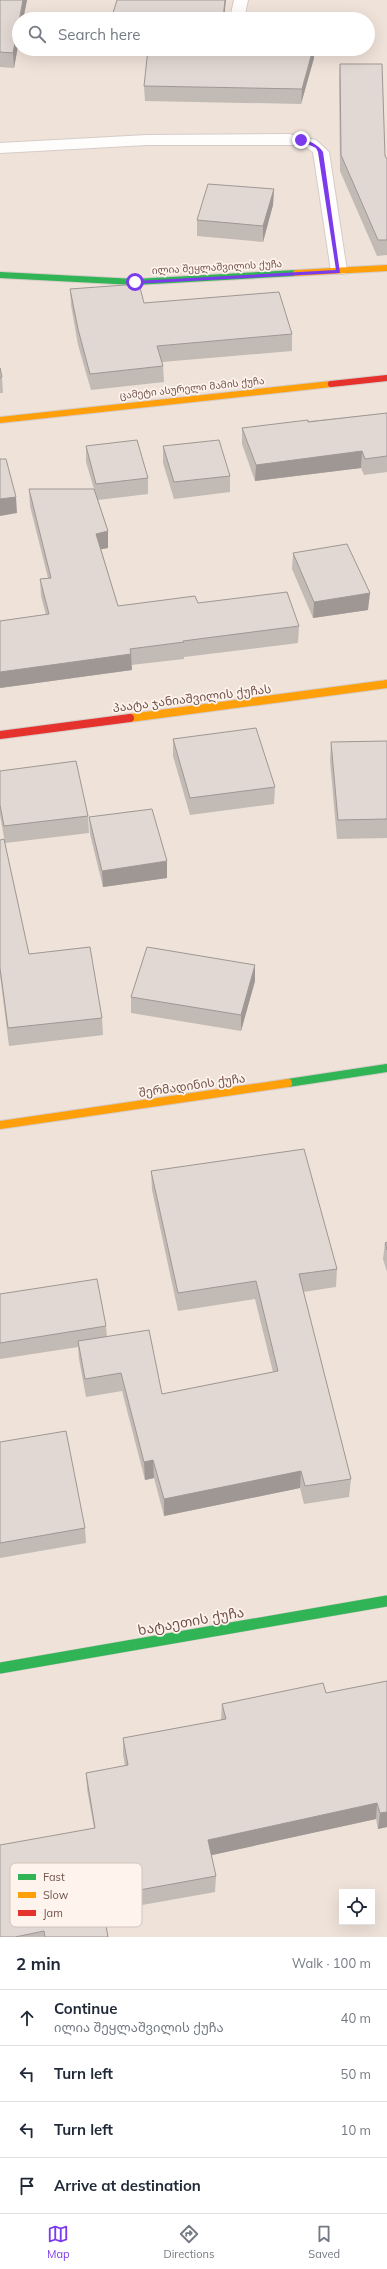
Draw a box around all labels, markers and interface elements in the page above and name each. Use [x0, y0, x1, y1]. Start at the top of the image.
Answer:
search box [12, 12, 375, 56]
icon: search [26, 23, 48, 45]
text: Search here [58, 25, 140, 44]
route end [292, 131, 310, 149]
street label: ილია შეყლაშვილის ქუჩა [151, 257, 283, 277]
route start [126, 273, 144, 291]
street label: ცამეტი ასურელი მამის ქუჩა [119, 374, 265, 402]
street label: პაატა ჯანიაშვილის ქუჩას [112, 681, 272, 716]
street label: შერმადინის ქუჩა [138, 1070, 246, 1101]
street label: ხატაეთის ქუჩა [136, 1603, 246, 1639]
legend [10, 1863, 142, 1927]
text: Fast [43, 1870, 65, 1884]
text: Slow [43, 1888, 69, 1902]
map controls [339, 1889, 375, 1925]
button: locate [339, 1889, 375, 1925]
text: Jam [43, 1906, 63, 1920]
text: 2 min [16, 1953, 61, 1974]
text: Walk · 100 m [292, 1955, 371, 1971]
text: Continue [54, 1999, 117, 2018]
icon: ahead [16, 2007, 38, 2029]
text: 40 m [341, 2010, 371, 2026]
text: ილია შეყლაშვილის ქუჩა [54, 2019, 224, 2035]
icon: left [16, 2063, 38, 2085]
text: Turn left [54, 2064, 113, 2083]
text: 50 m [341, 2066, 371, 2082]
icon: left [16, 2119, 38, 2141]
text: Turn left [54, 2120, 113, 2139]
text: 10 m [341, 2122, 371, 2138]
icon: arrive [16, 2175, 38, 2197]
text: Arrive at destination [54, 2176, 201, 2195]
tab: Map [47, 2223, 70, 2261]
tab: Directions [164, 2223, 214, 2261]
tab: Saved [308, 2223, 340, 2261]

